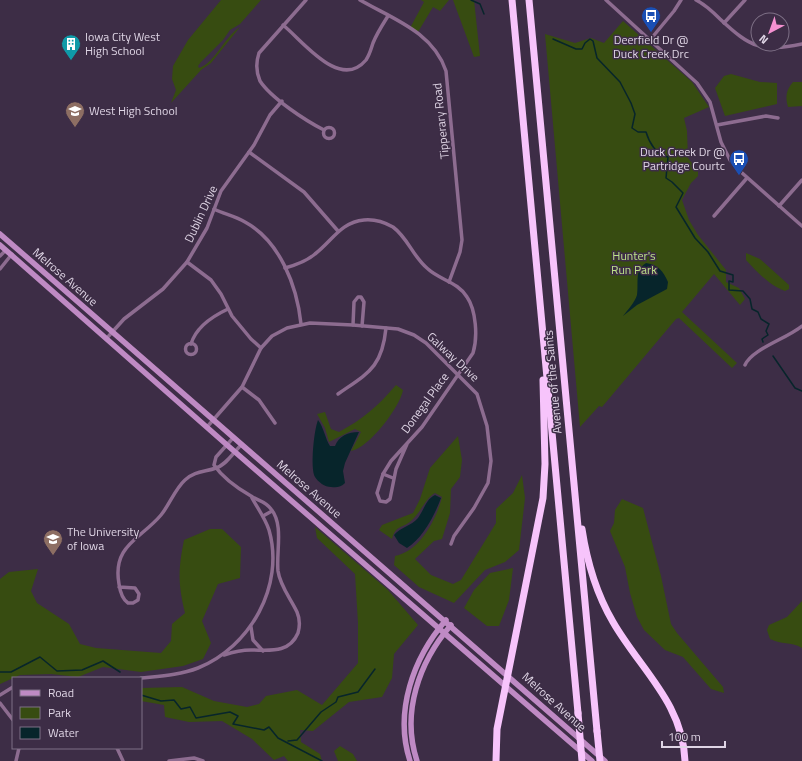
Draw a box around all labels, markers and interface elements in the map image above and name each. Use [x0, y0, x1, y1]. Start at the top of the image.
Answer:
bus stop icon: Deerfield Dr @ Duck Creek Drc [640, 5, 662, 33]
north arrow [750, 12, 790, 52]
place label: Iowa City West High School [85, 27, 161, 60]
place label: Deerfield Dr @ Duck Creek Drc [613, 30, 689, 63]
text: N [755, 31, 772, 48]
building icon: Iowa City West High School [60, 33, 82, 61]
street label: Tipperary Road [427, 82, 454, 160]
school or university icon: West High School [64, 100, 86, 128]
place label: West High School [89, 101, 178, 120]
place label: Duck Creek Dr @ Partridge Courtc [640, 142, 725, 175]
bus stop icon: Duck Creek Dr @ Partridge Courtc [728, 148, 750, 176]
street label: Dublin Drive [179, 182, 222, 246]
street label: Melrose Avenue [29, 243, 102, 310]
park label: Hunter's Run Park [611, 246, 657, 279]
street label: Galway Drive [423, 327, 484, 386]
street label: Avenue of the Saints [538, 329, 566, 435]
street label: Donegal Place [396, 368, 453, 437]
street label: Melrose Avenue [273, 455, 346, 522]
place label: The University of Iowa [67, 522, 140, 555]
school or university icon: The University of Iowa [42, 528, 64, 556]
street label: Melrose Avenue [518, 667, 591, 736]
legend [12, 677, 142, 749]
text: Road [48, 683, 74, 702]
text: Park [48, 703, 71, 722]
text: Water [48, 723, 79, 742]
scale bar [662, 723, 725, 749]
text: 100 m [668, 727, 701, 746]

